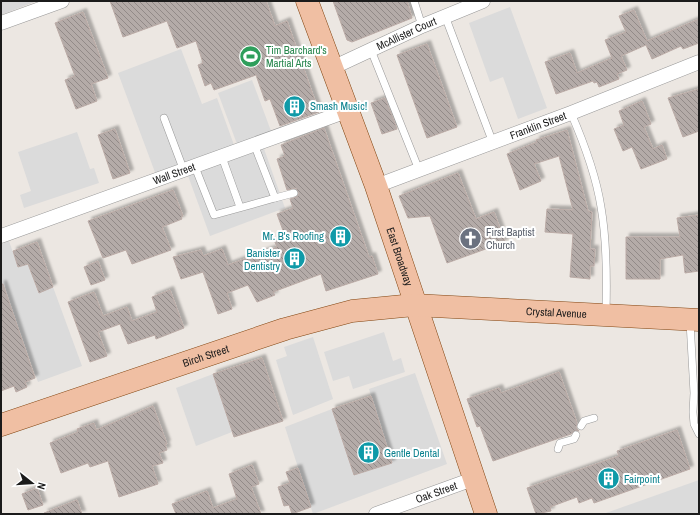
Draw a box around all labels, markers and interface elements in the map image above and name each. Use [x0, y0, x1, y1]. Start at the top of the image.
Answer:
street label: McAllister Court [374, 14, 439, 53]
sports icon: Tim Barchard's Martial Arts [237, 43, 263, 69]
place label: Tim Barchard's Martial Arts [266, 43, 327, 70]
building icon: Smash Music! [282, 93, 308, 119]
place label: Smash Music! [310, 99, 367, 113]
street label: Franklin Street [508, 108, 569, 142]
street label: Wall Street [151, 159, 198, 188]
building icon: Mr. B's Roofing [327, 223, 353, 249]
church icon: First Baptist Church [458, 225, 484, 251]
place label: First Baptist Church [486, 225, 535, 252]
street label: East Broadway [383, 226, 416, 288]
place label: Mr. B's Roofing [263, 229, 324, 243]
place label: Banister Dentistry [244, 246, 280, 273]
building icon: Banister Dentistry [282, 246, 308, 272]
street label: Crystal Avenue [526, 304, 587, 321]
street label: Birch Street [181, 341, 231, 370]
building icon: Gentle Dental [355, 440, 381, 466]
place label: Gentle Dental [384, 446, 439, 460]
north arrow [12, 463, 52, 503]
building icon: Fairpoint [595, 466, 621, 492]
place label: Fairpoint [624, 472, 660, 486]
street label: Oak Street [413, 478, 459, 506]
text: N [34, 481, 49, 491]

